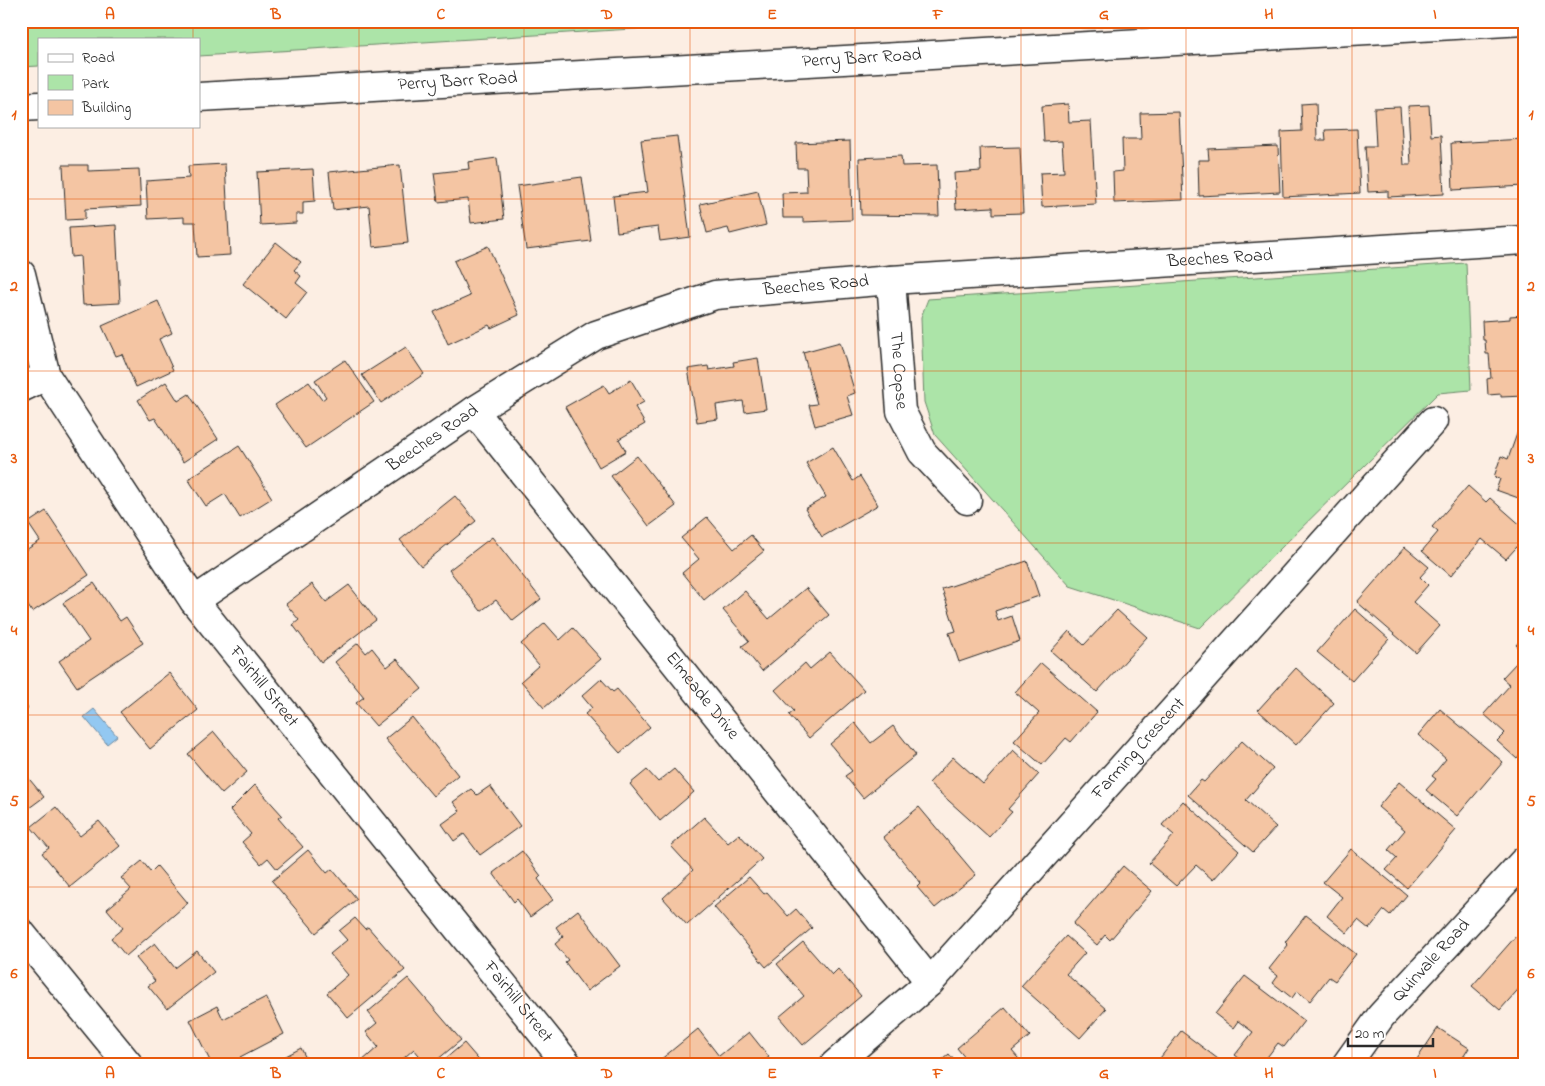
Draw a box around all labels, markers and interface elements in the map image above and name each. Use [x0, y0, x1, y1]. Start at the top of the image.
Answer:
text: A [105, 3, 115, 27]
text: B [270, 3, 282, 27]
text: C [437, 3, 446, 27]
text: D [600, 3, 613, 27]
text: E [767, 3, 777, 27]
text: F [932, 3, 944, 27]
text: G [1099, 3, 1109, 27]
text: H [1264, 3, 1274, 27]
text: I [1433, 3, 1437, 27]
legend [38, 38, 200, 128]
street label: Perry Barr Road [801, 43, 922, 75]
text: Road [82, 47, 115, 69]
street label: Perry Barr Road [397, 66, 518, 99]
text: Park [82, 73, 110, 95]
text: Building [81, 97, 131, 120]
text: 1 [11, 103, 17, 127]
text: 1 [1528, 103, 1534, 127]
street label: Beeches Road [1165, 243, 1274, 276]
street label: Beeches Road [761, 269, 870, 304]
text: 2 [9, 275, 18, 299]
text: 2 [1526, 275, 1535, 299]
street label: The Copse [882, 331, 914, 411]
street label: Beeches Road [381, 398, 484, 480]
text: 3 [10, 447, 18, 471]
text: 3 [1527, 447, 1535, 471]
text: 4 [10, 619, 18, 643]
text: 4 [1527, 619, 1535, 643]
street label: Fairhill Street [222, 640, 304, 733]
street label: Elmeade Drive [659, 647, 746, 746]
street label: Farming Crescent [1085, 692, 1192, 807]
text: 5 [9, 790, 19, 814]
text: 5 [1526, 790, 1536, 814]
street label: Quinvale Road [1386, 913, 1477, 1009]
street label: Fairhill Street [476, 955, 559, 1049]
text: 6 [9, 962, 18, 986]
text: 6 [1526, 962, 1535, 986]
scale bar [1348, 1016, 1432, 1048]
text: 20 m [1355, 1023, 1385, 1045]
text: A [105, 1062, 115, 1086]
text: B [270, 1062, 282, 1086]
text: C [437, 1062, 446, 1086]
text: D [600, 1062, 613, 1086]
text: E [767, 1062, 777, 1086]
text: F [932, 1062, 944, 1086]
text: G [1099, 1062, 1109, 1086]
text: H [1264, 1062, 1274, 1086]
text: I [1433, 1062, 1437, 1086]

